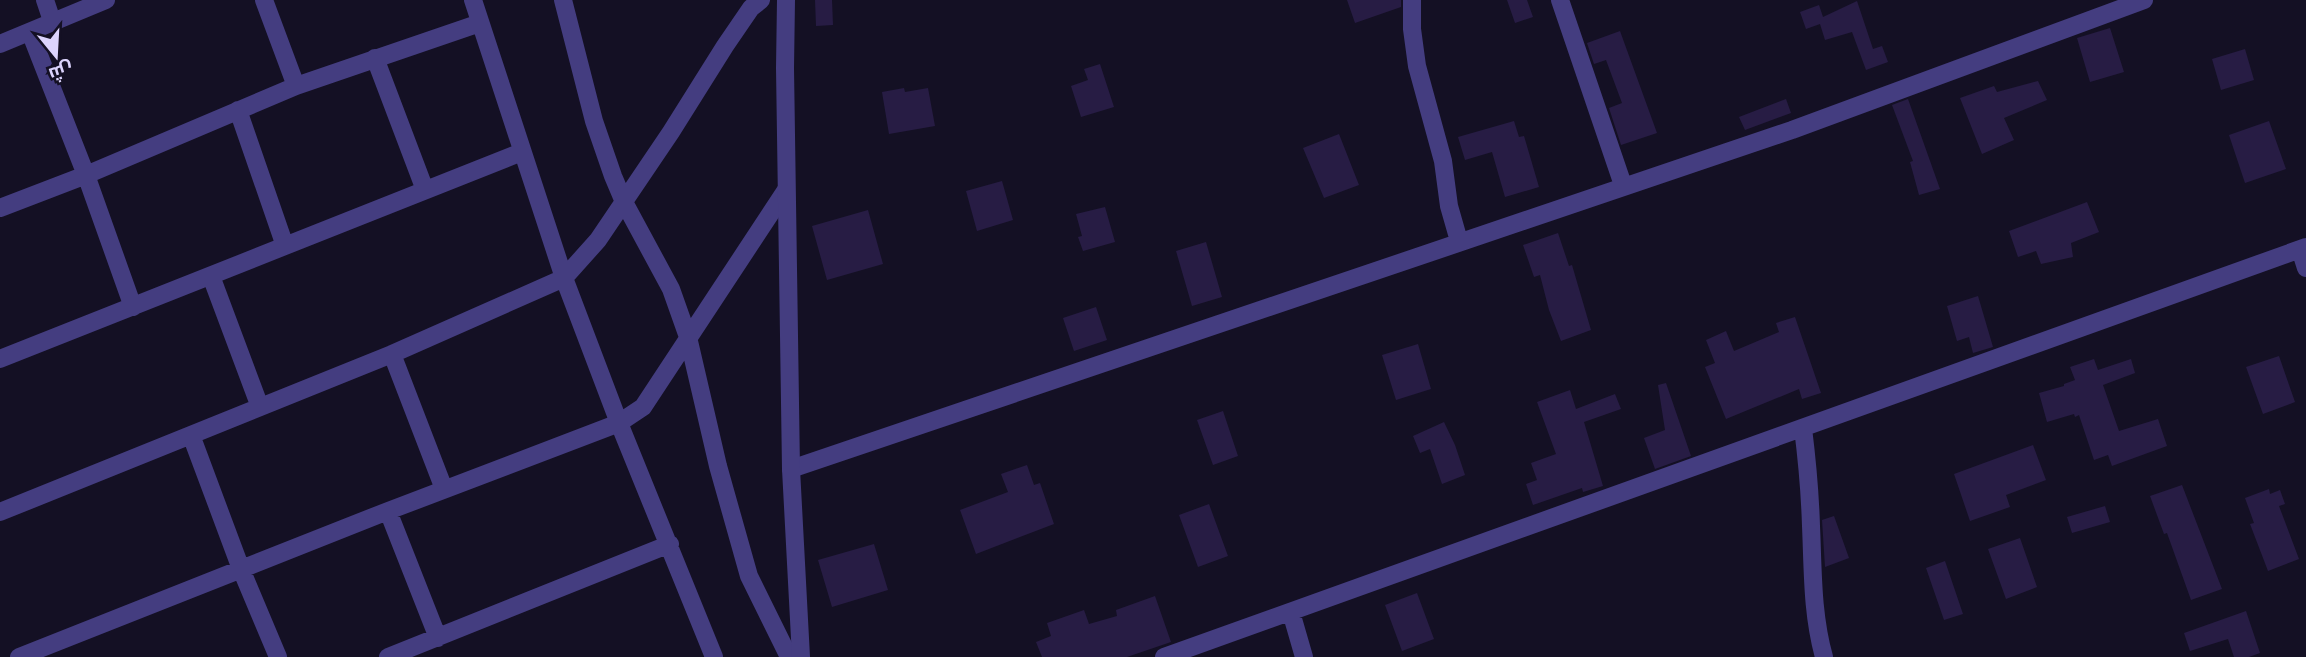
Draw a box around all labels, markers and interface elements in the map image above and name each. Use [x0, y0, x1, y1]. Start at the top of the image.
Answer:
north arrow [21, 21, 91, 91]
text: ش [46, 56, 77, 88]

